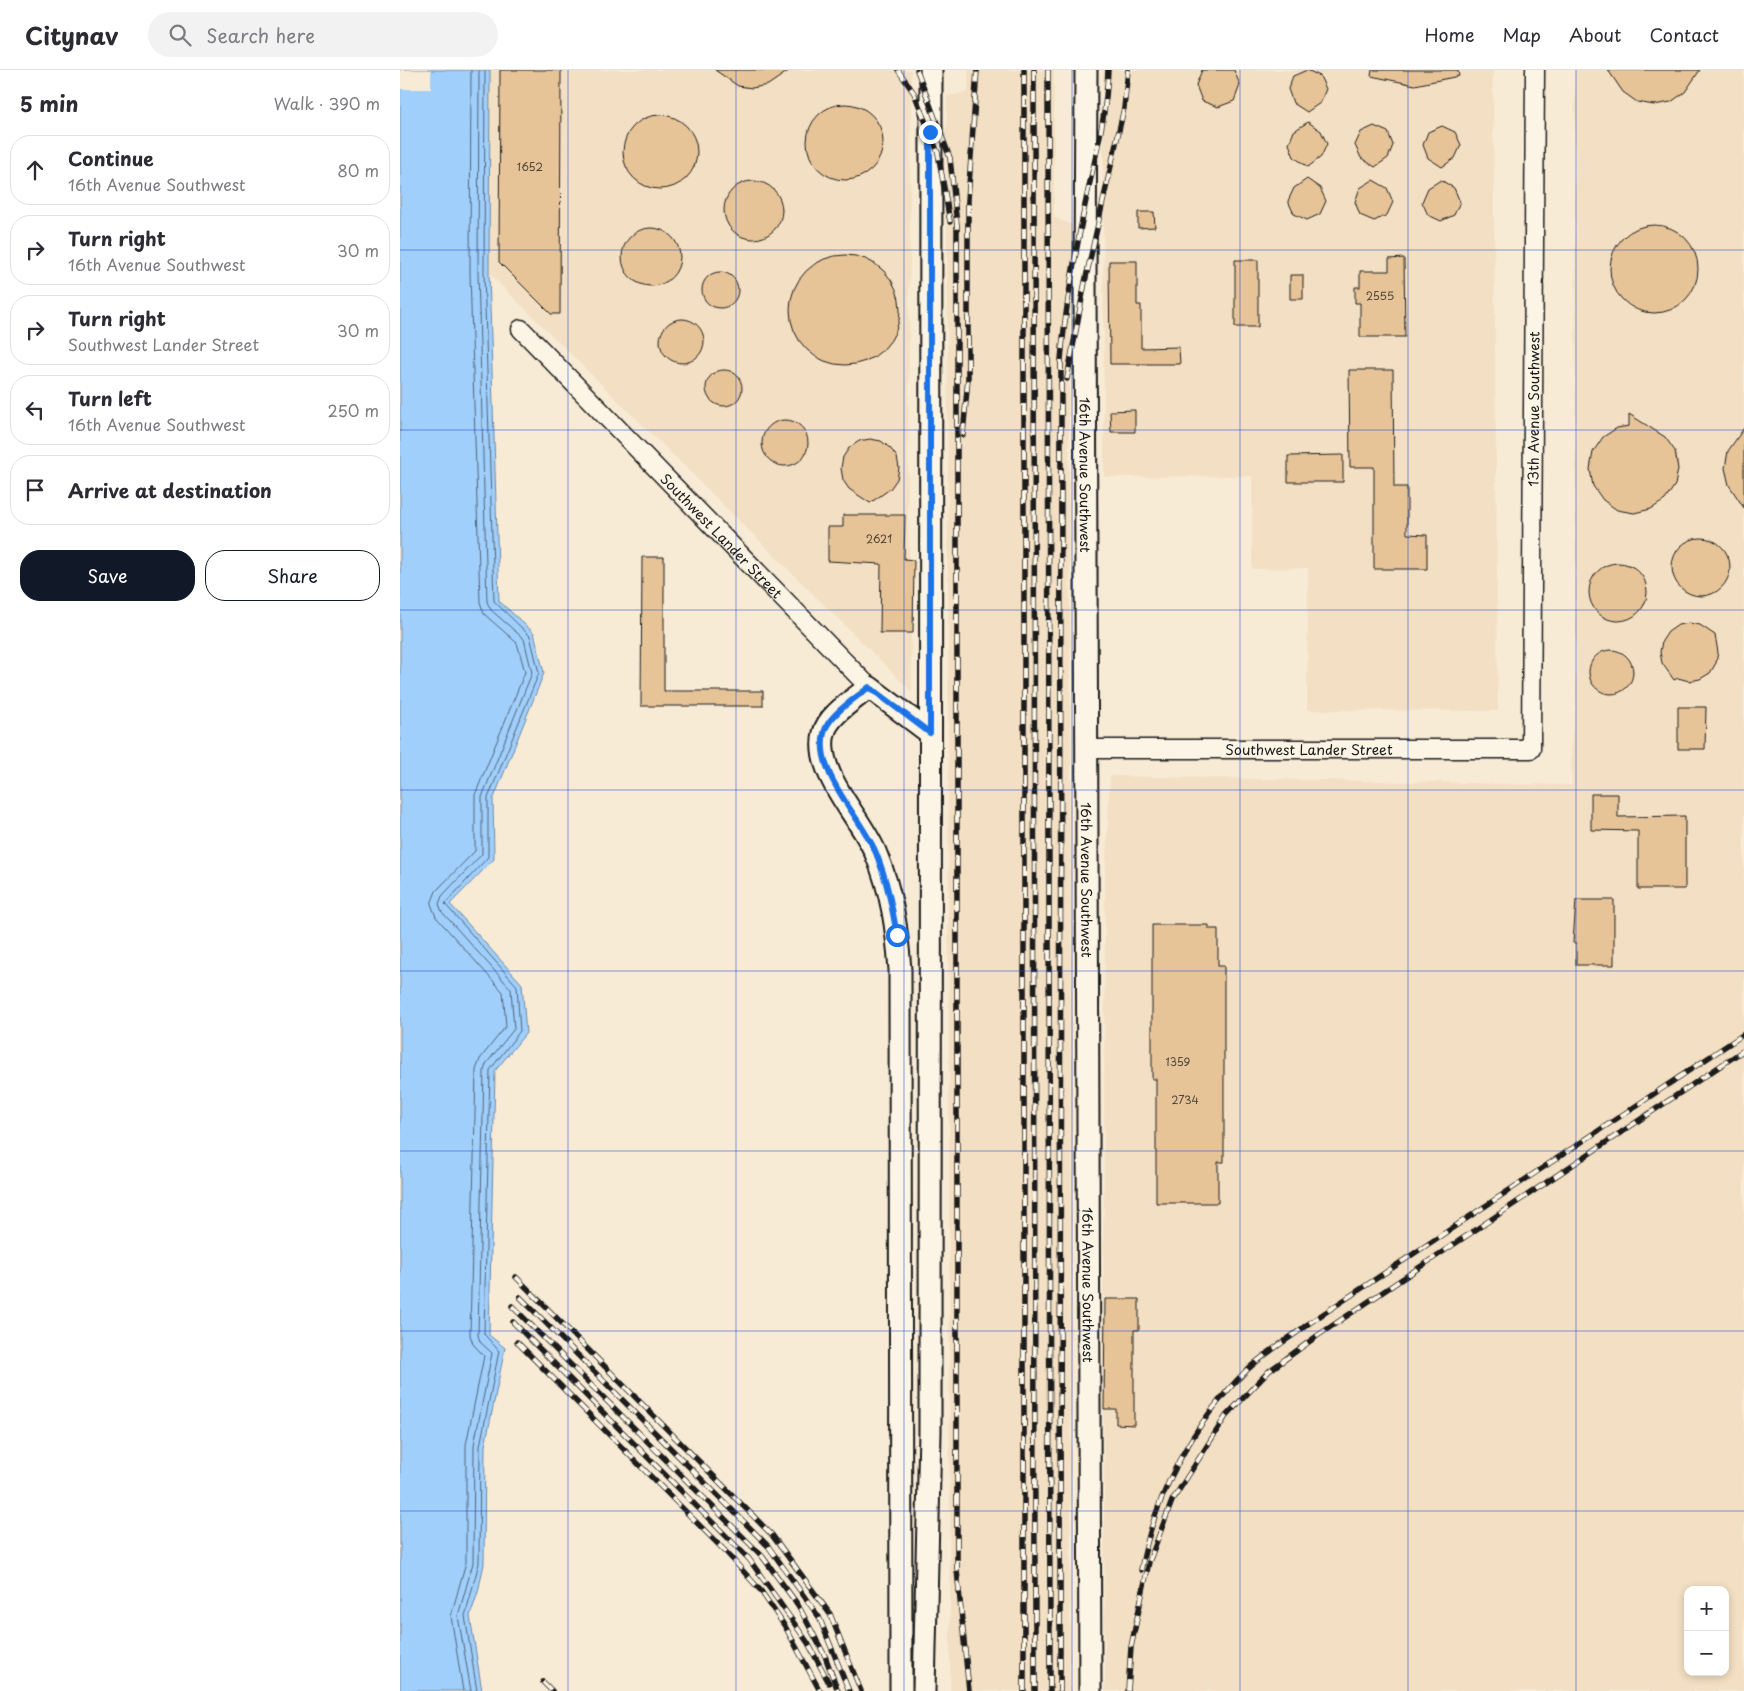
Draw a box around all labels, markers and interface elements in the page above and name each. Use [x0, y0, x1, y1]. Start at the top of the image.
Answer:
search box [148, 12, 498, 57]
text: Citynav [25, 17, 118, 53]
icon: search [166, 21, 194, 49]
text: Search here [206, 21, 315, 49]
text: Home [1424, 21, 1474, 48]
text: Map [1502, 21, 1541, 48]
text: About [1569, 21, 1621, 48]
text: Contact [1649, 21, 1719, 48]
text: 5 min [20, 87, 78, 119]
text: Walk · 390 m [274, 91, 380, 115]
route end [919, 121, 942, 144]
text: Continue [68, 144, 154, 172]
icon: ahead [21, 156, 49, 184]
text: 80 m [337, 158, 379, 182]
house number: 1652 [517, 158, 543, 175]
text: 16th Avenue Southwest [68, 172, 245, 196]
text: Turn right [68, 224, 166, 252]
icon: right [21, 236, 49, 264]
text: 30 m [337, 238, 379, 262]
text: 16th Avenue Southwest [68, 252, 245, 276]
house number: 2555 [1366, 287, 1394, 304]
text: Turn right [68, 304, 166, 332]
icon: right [21, 316, 49, 344]
text: 30 m [337, 318, 379, 342]
street label: 13th Avenue Southwest [1522, 331, 1544, 487]
text: Southwest Lander Street [68, 332, 259, 356]
text: Turn left [68, 384, 152, 412]
icon: left [21, 396, 49, 424]
street label: 16th Avenue Southwest [1075, 397, 1096, 553]
text: 250 m [328, 398, 379, 422]
text: 16th Avenue Southwest [68, 412, 245, 436]
street label: Southwest Lander Street [656, 468, 788, 603]
icon: arrive [21, 476, 49, 504]
text: Arrive at destination [68, 476, 272, 504]
house number: 2621 [866, 530, 892, 547]
button: Save [20, 550, 195, 601]
button: Share [205, 550, 380, 601]
street label: Southwest Lander Street [1225, 739, 1393, 760]
street label: 16th Avenue Southwest [1076, 802, 1098, 958]
route start [886, 924, 909, 947]
house number: 1359 [1166, 1053, 1191, 1070]
house number: 2734 [1171, 1091, 1199, 1108]
street label: 16th Avenue Southwest [1078, 1207, 1099, 1363]
map controls [1684, 1586, 1729, 1676]
button: + [1684, 1586, 1729, 1631]
button: − [1684, 1631, 1729, 1676]

